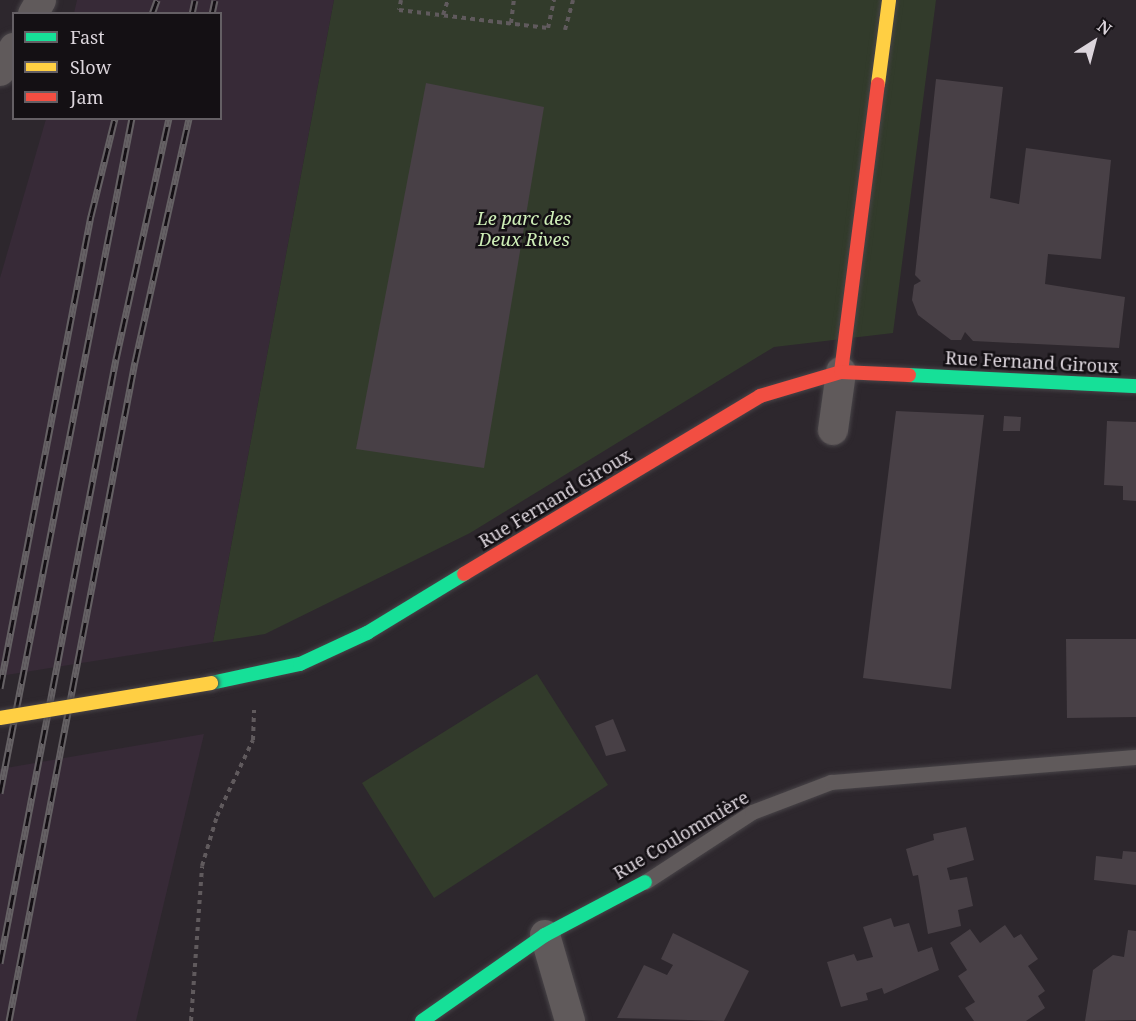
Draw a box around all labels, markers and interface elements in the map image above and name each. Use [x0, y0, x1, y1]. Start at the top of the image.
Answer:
legend [12, 12, 222, 120]
north arrow [1064, 12, 1124, 72]
text: N [1093, 15, 1116, 40]
text: Fast [70, 25, 105, 49]
text: Slow [70, 55, 111, 79]
text: Jam [70, 85, 104, 109]
park label: Le parc des Deux Rives [477, 208, 571, 250]
street label: Rue Fernand Giroux [945, 347, 1119, 377]
street label: Rue Fernand Giroux [475, 444, 635, 552]
street label: Rue Coulommière [609, 786, 753, 884]

